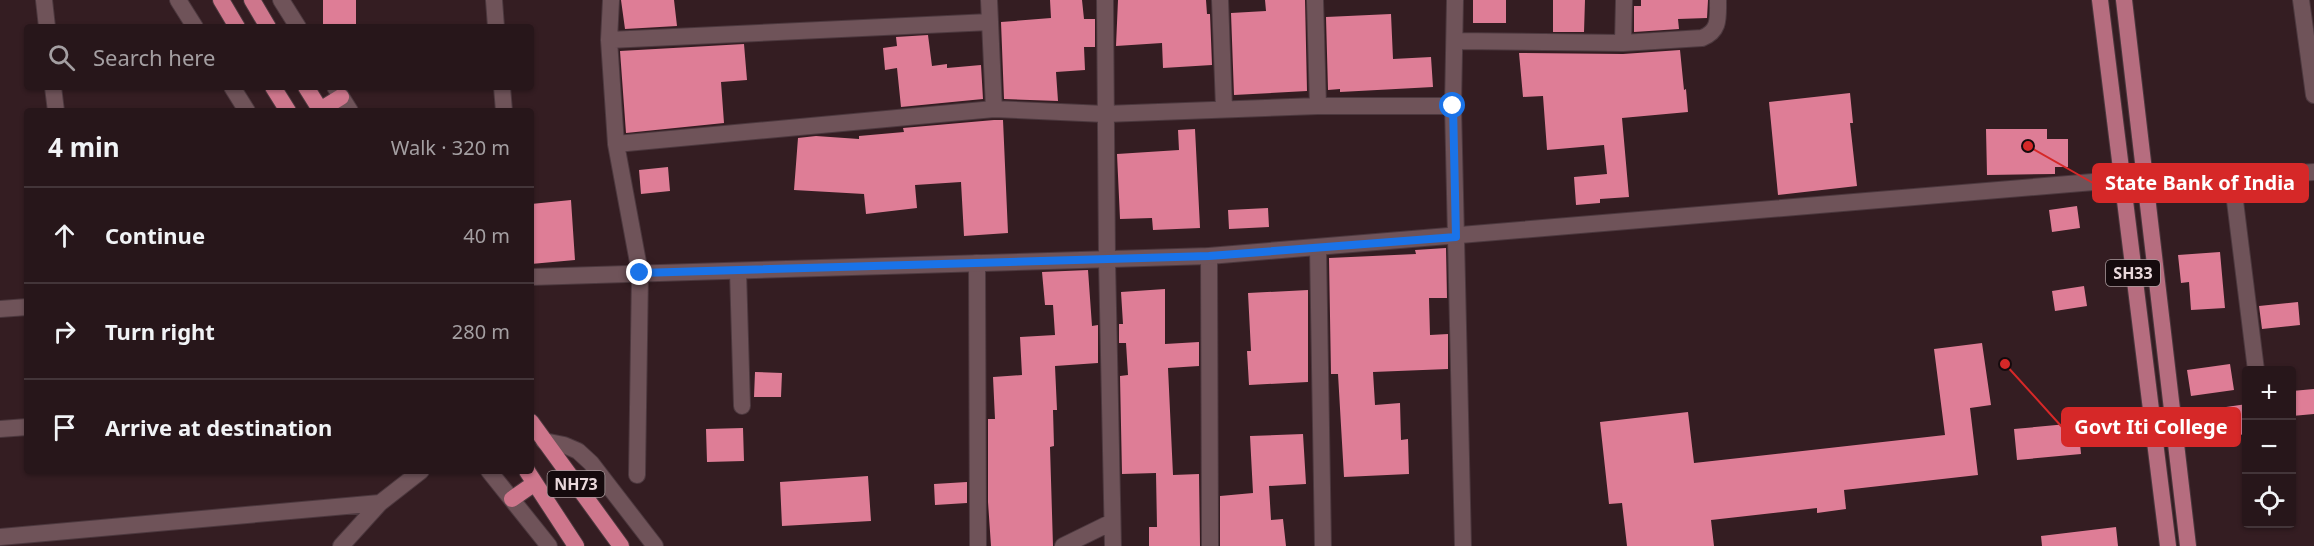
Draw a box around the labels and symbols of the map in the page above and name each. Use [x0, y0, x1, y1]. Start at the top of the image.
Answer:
route start [1439, 92, 1465, 118]
callout: State Bank of India [2093, 164, 2308, 202]
text: State Bank of India [2105, 169, 2295, 196]
route end [626, 259, 652, 285]
road number: SH33 [2106, 260, 2160, 286]
callout: Govt Iti College [2062, 408, 2240, 446]
text: Govt Iti College [2074, 413, 2228, 440]
road number: NH73 [548, 471, 604, 497]

